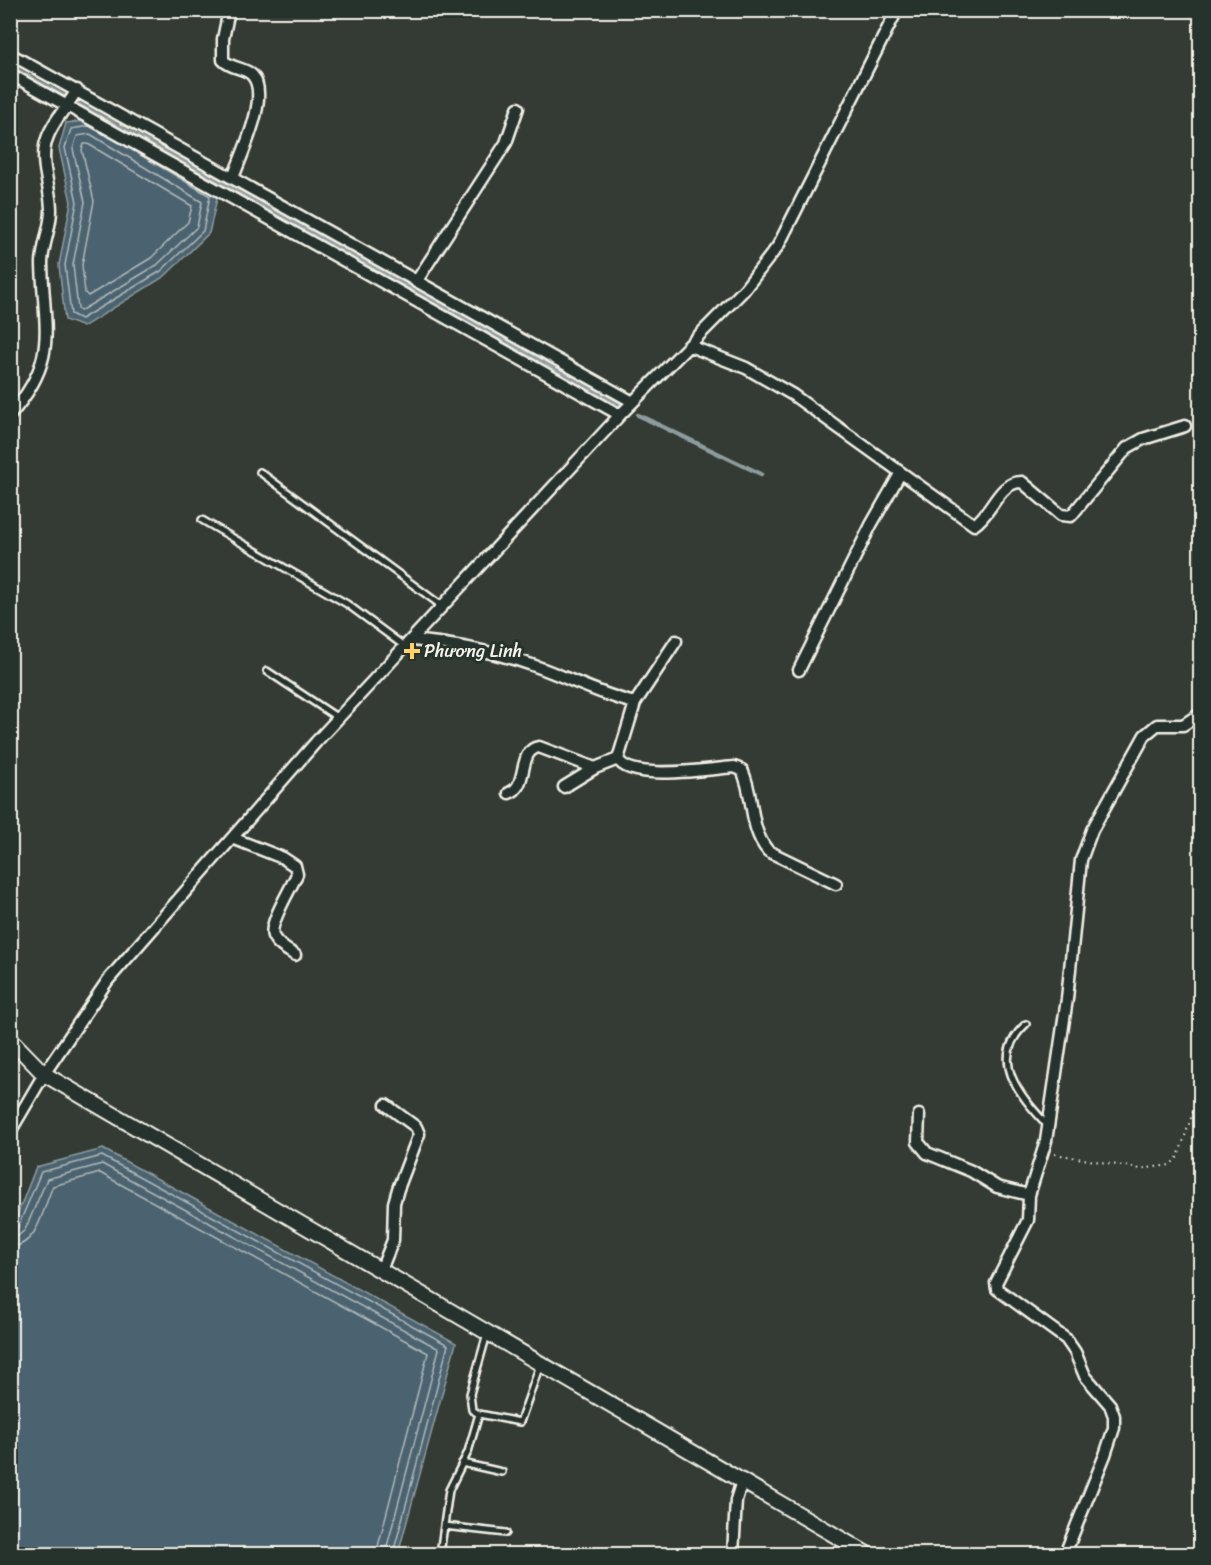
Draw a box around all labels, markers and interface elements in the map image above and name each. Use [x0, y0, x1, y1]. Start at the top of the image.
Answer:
place label: Phương Linh [424, 635, 522, 667]
marker: Phương Linh [405, 644, 419, 658]

